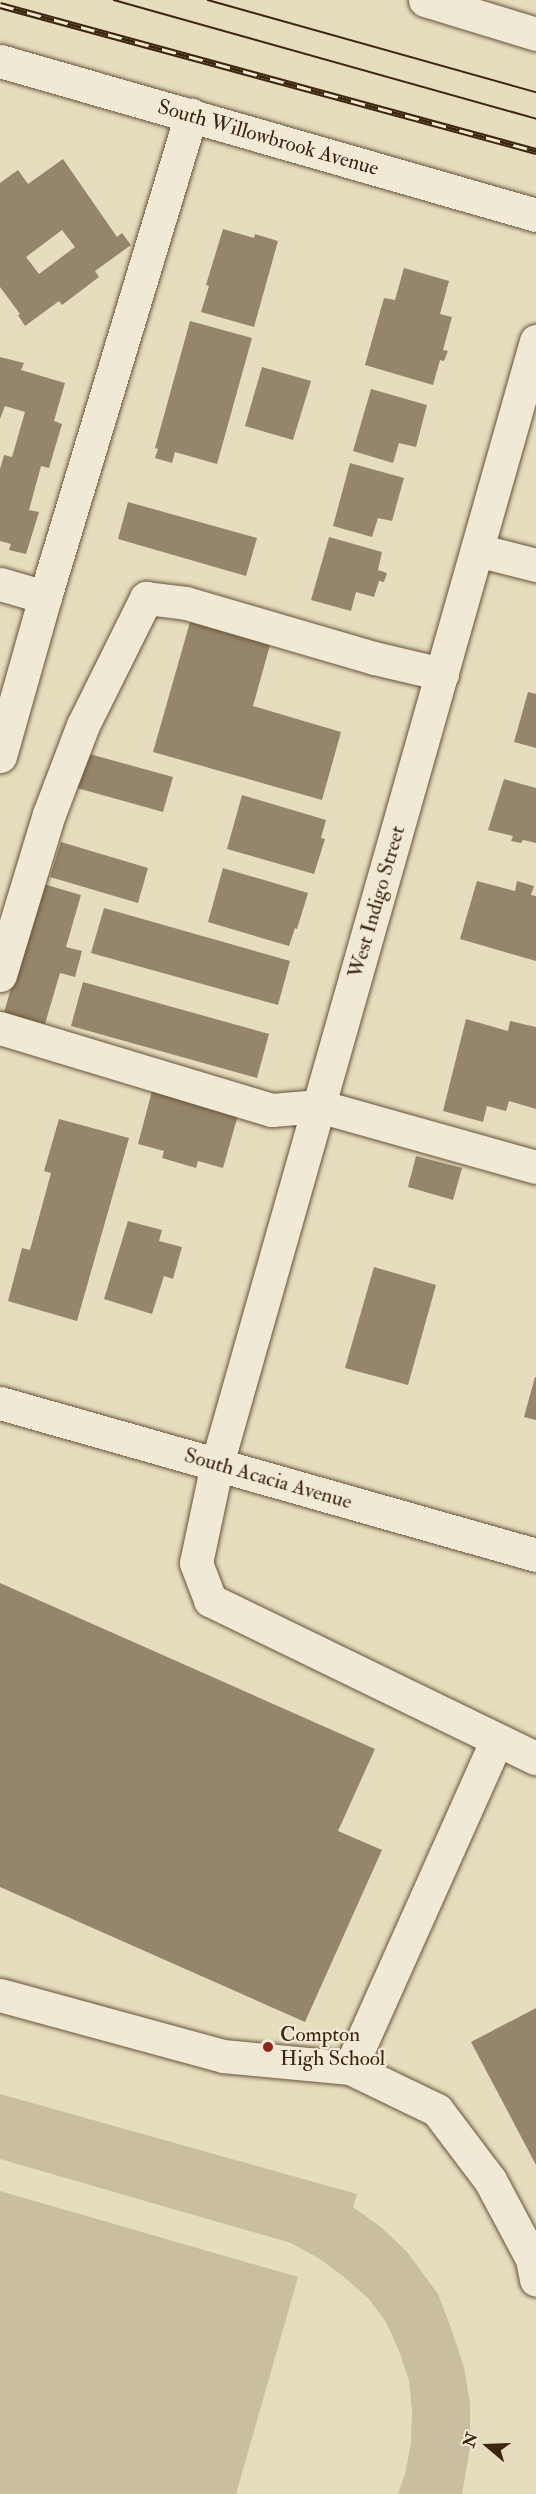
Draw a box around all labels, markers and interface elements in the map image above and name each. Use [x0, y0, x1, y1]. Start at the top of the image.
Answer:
street label: South Willowbrook Avenue [155, 94, 381, 182]
street label: West Indigo Street [343, 823, 411, 981]
street label: South Acacia Avenue [181, 1443, 355, 1515]
place label: Compton High School [280, 2022, 385, 2072]
marker: Compton High School [261, 2040, 275, 2054]
north arrow [458, 2416, 518, 2476]
text: N [459, 2430, 483, 2450]

